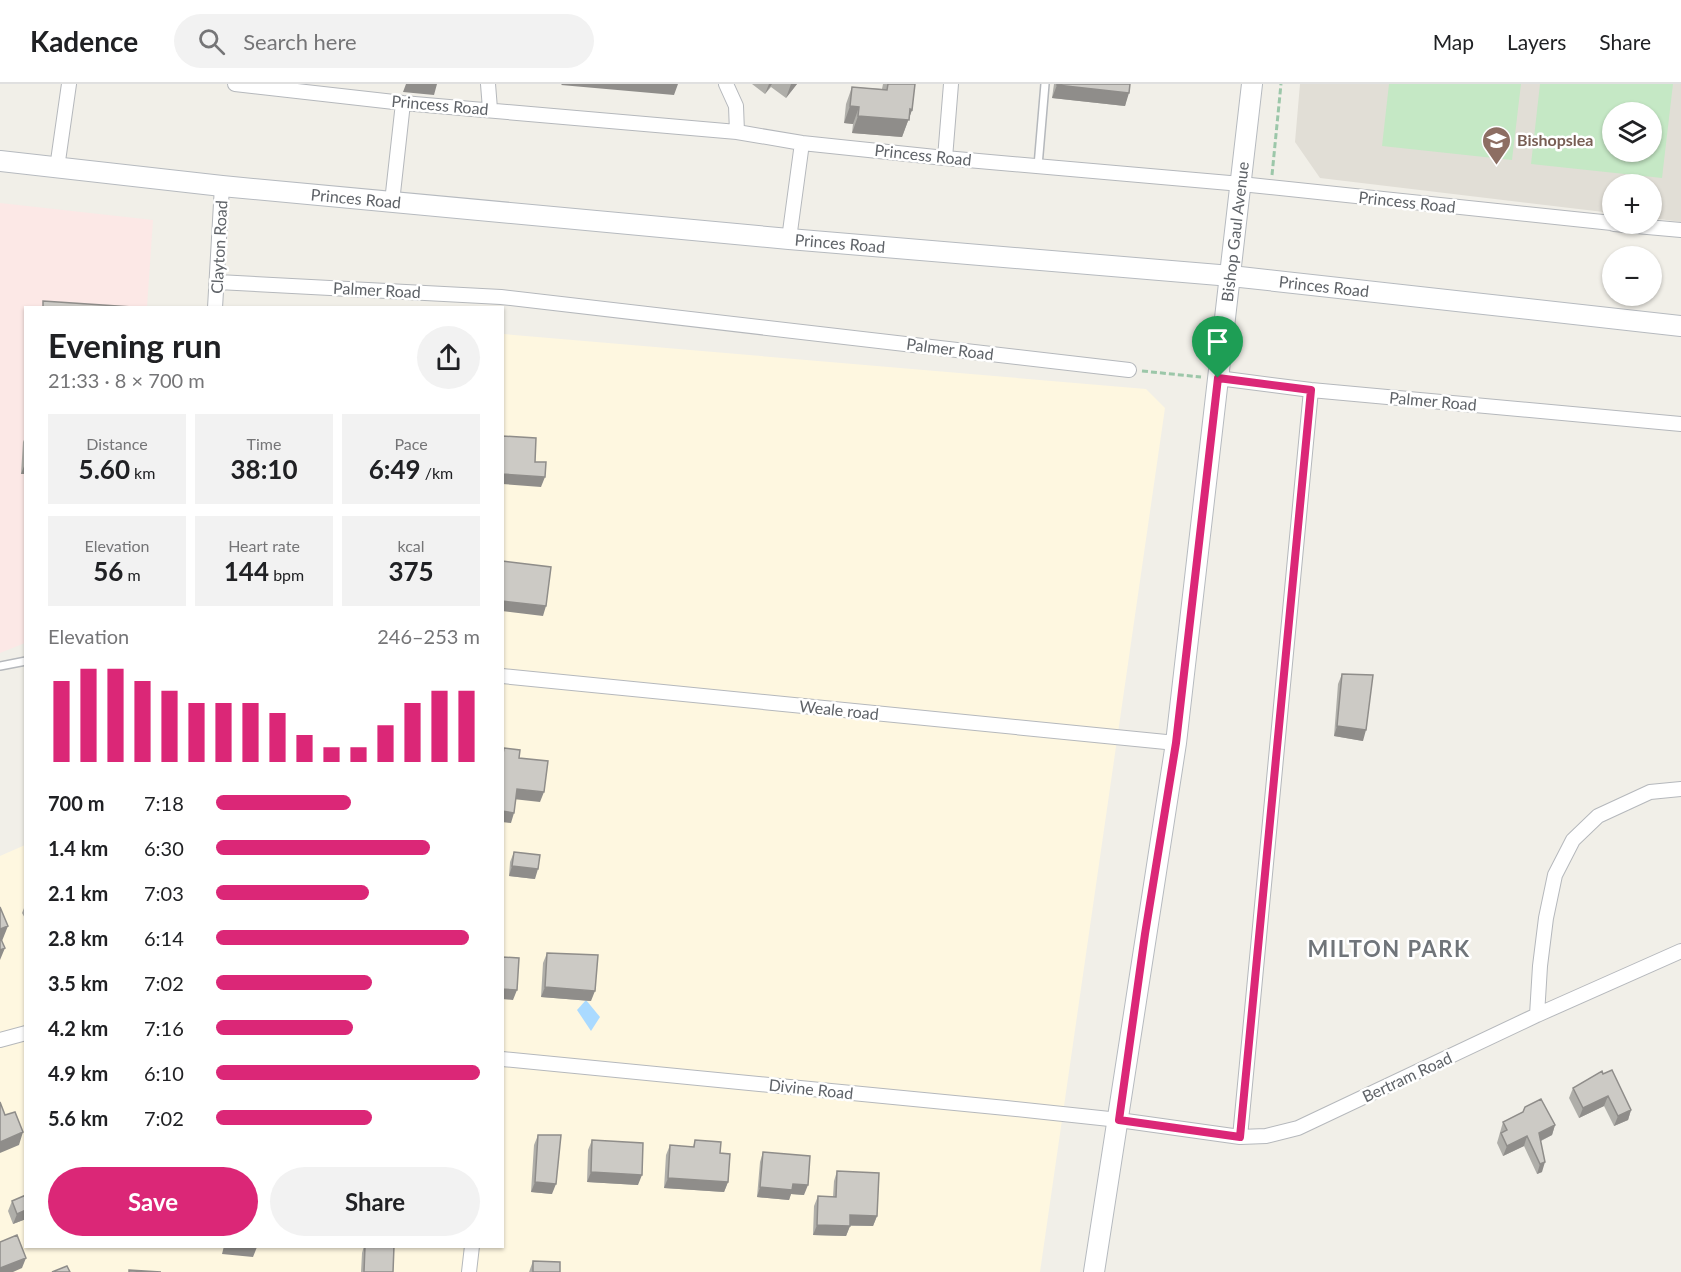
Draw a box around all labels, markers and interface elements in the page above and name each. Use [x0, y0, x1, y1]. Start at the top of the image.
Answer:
search box [174, 14, 594, 68]
text: Kadence [30, 24, 138, 58]
icon: search [195, 25, 228, 58]
text: Search here [243, 28, 357, 55]
text: Map [1433, 29, 1474, 54]
text: Layers [1507, 29, 1566, 54]
text: Share [1599, 29, 1651, 54]
street label: Princess Road [391, 91, 489, 118]
map controls [1602, 102, 1662, 306]
button: layers [1602, 102, 1662, 162]
school or university icon: Bishopslea [1480, 124, 1512, 166]
place label: Bishopslea [1517, 130, 1593, 149]
street label: Princess Road [874, 140, 972, 169]
street label: Bishop Gaul Avenue [1217, 161, 1252, 303]
button: + [1602, 174, 1662, 234]
street label: Princes Road [310, 184, 402, 212]
street label: Princess Road [1358, 187, 1456, 216]
street label: Clayton Road [207, 200, 230, 294]
street label: Princes Road [794, 230, 886, 256]
button: − [1602, 246, 1662, 306]
street label: Princes Road [1278, 271, 1370, 300]
street label: Palmer Road [333, 278, 421, 301]
pin [1192, 316, 1243, 378]
text: Evening run [48, 325, 222, 365]
icon: arrive [1201, 325, 1234, 358]
button: share [417, 326, 480, 389]
street label: Palmer Road [905, 334, 995, 363]
text: 21:33 · 8 × 700 m [48, 368, 205, 392]
street label: Palmer Road [1388, 387, 1478, 414]
text: Distance [86, 434, 148, 453]
text: Time [247, 434, 281, 453]
text: Pace [394, 434, 428, 453]
text: 5.60 [79, 453, 130, 485]
text: 38:10 [230, 453, 298, 485]
text: 6:49 [369, 453, 421, 485]
text: km [130, 463, 155, 482]
text: /km [421, 463, 453, 482]
text: Elevation [85, 536, 150, 555]
text: Heart rate [228, 536, 300, 555]
text: kcal [397, 536, 425, 555]
text: 56 [93, 555, 123, 587]
text: 144 [224, 555, 269, 587]
text: 375 [388, 555, 434, 587]
text: m [123, 565, 141, 584]
text: bpm [269, 565, 304, 584]
text: Elevation [48, 624, 129, 648]
text: 246–253 m [377, 624, 480, 648]
street label: Weale road [798, 696, 880, 723]
text: 700 m [48, 791, 104, 815]
text: 7:18 [144, 791, 184, 815]
text: 1.4 km [48, 836, 108, 860]
text: 6:30 [144, 836, 184, 860]
text: 2.1 km [48, 881, 108, 905]
text: 7:03 [144, 881, 184, 905]
text: 2.8 km [48, 926, 108, 950]
text: 6:14 [144, 926, 184, 950]
district label: MILTON PARK [1307, 935, 1471, 962]
text: 3.5 km [48, 971, 108, 995]
text: 7:02 [144, 971, 184, 995]
text: 4.2 km [48, 1016, 108, 1040]
text: 7:16 [144, 1016, 184, 1040]
street label: Bertram Road [1359, 1048, 1455, 1106]
text: 4.9 km [48, 1061, 108, 1085]
text: 6:10 [144, 1061, 184, 1085]
street label: Divine Road [768, 1075, 854, 1102]
text: 5.6 km [48, 1106, 108, 1130]
text: 7:02 [144, 1106, 184, 1130]
button: Save [48, 1167, 258, 1236]
button: Share [270, 1167, 480, 1236]

